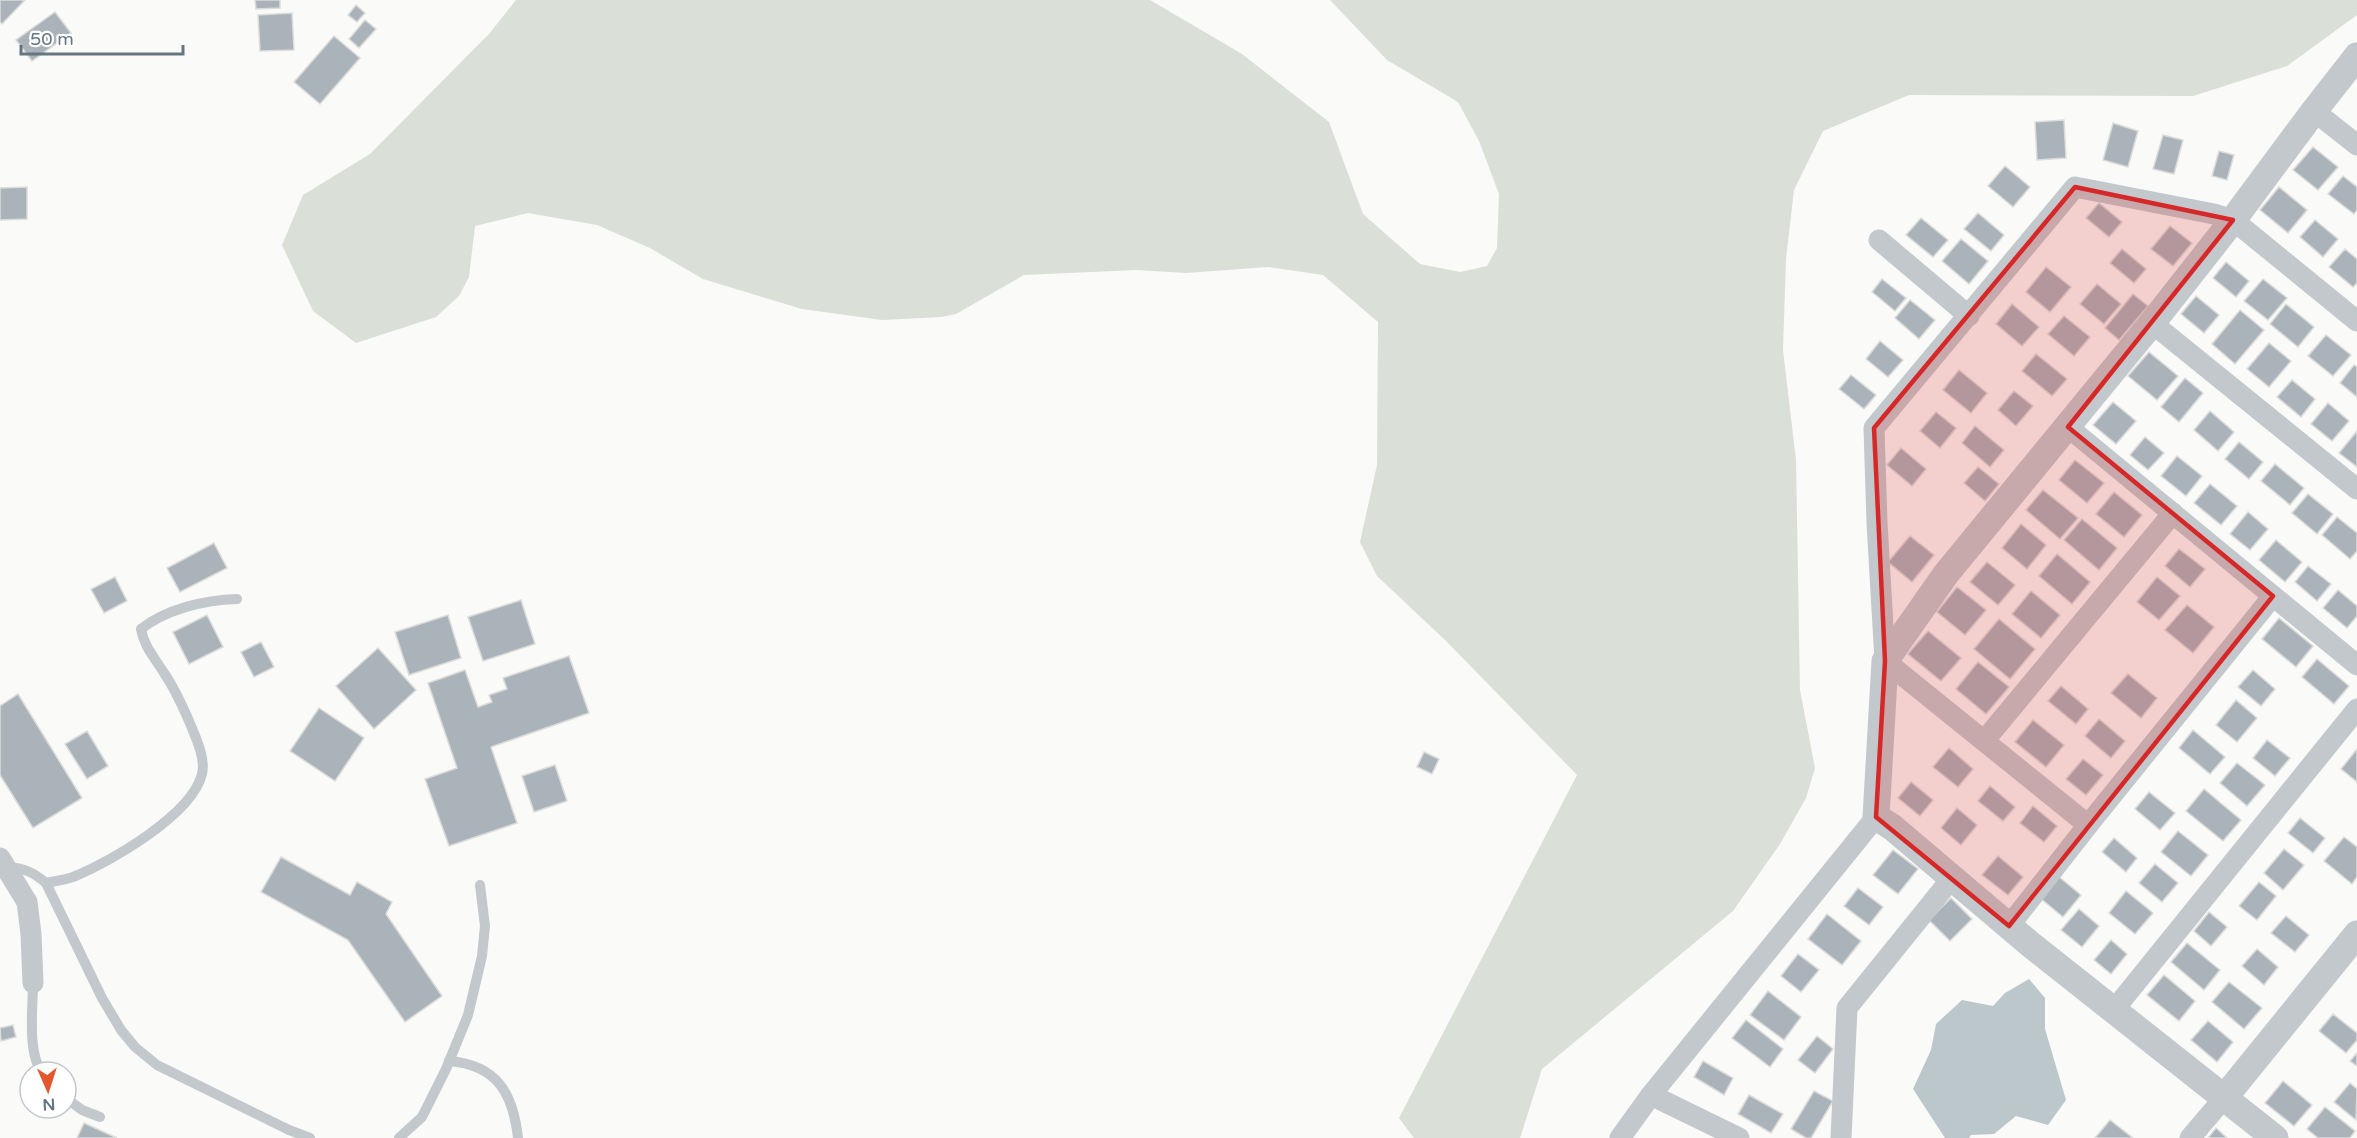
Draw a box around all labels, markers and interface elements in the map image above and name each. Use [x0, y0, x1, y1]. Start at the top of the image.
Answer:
scale bar [21, 18, 183, 56]
text: 50 m [30, 28, 74, 50]
north arrow [18, 1060, 78, 1120]
text: N [42, 1094, 56, 1114]

